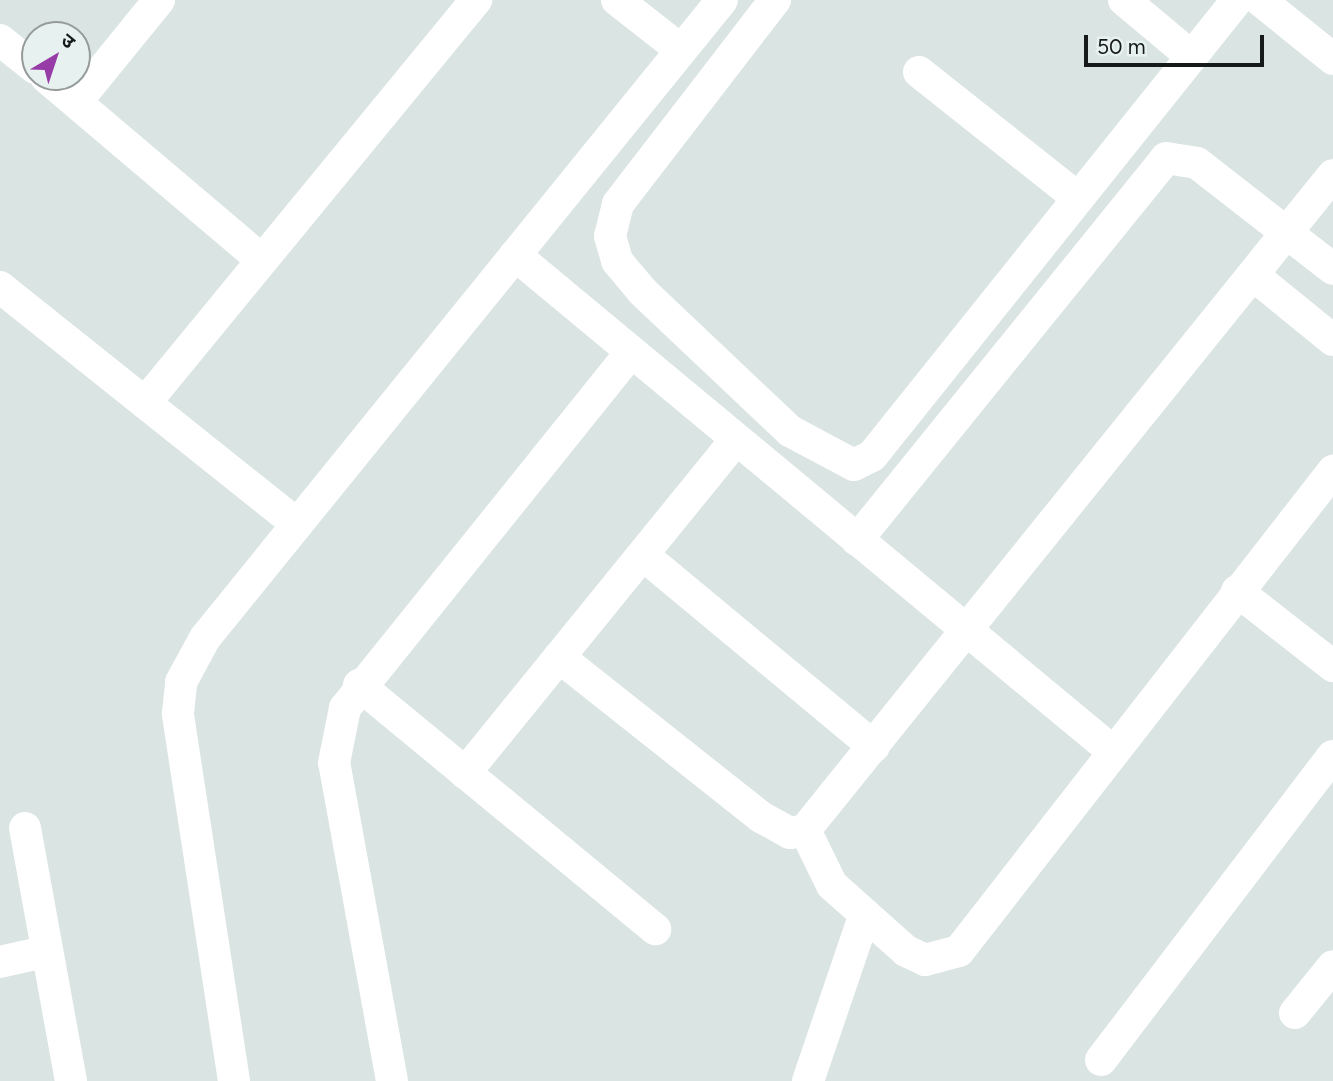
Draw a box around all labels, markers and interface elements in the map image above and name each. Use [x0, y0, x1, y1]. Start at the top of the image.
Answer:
north arrow [21, 21, 91, 91]
scale bar [1088, 21, 1268, 65]
text: उ [57, 28, 80, 53]
text: 50 m [1097, 34, 1146, 59]

